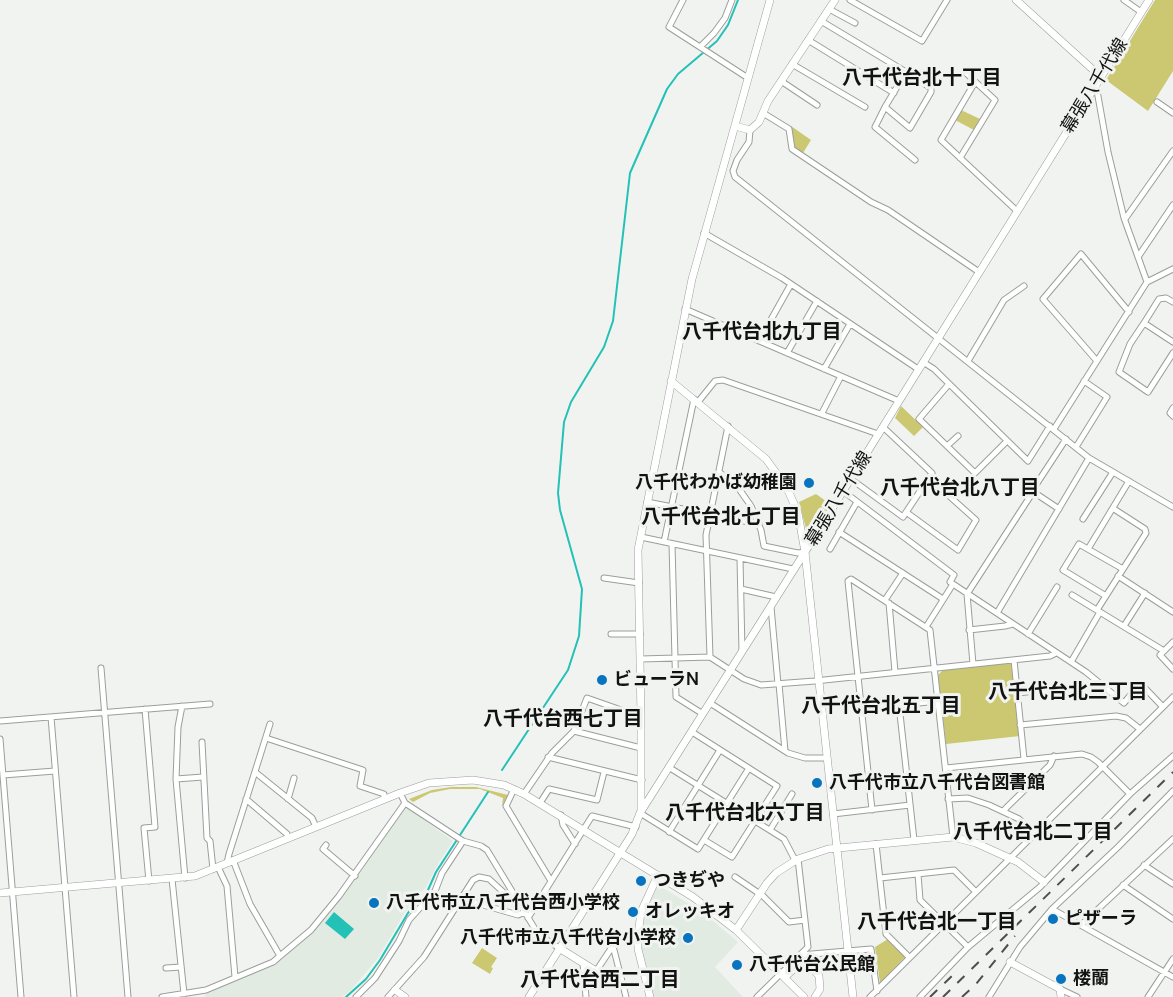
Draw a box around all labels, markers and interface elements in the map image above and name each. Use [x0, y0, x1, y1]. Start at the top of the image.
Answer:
street label: 幕張八千代線 [1057, 34, 1133, 138]
district label: 八千代台北十丁目 [842, 66, 1002, 90]
district label: 八千代台北九丁目 [682, 320, 842, 344]
street label: 幕張八千代線 [801, 447, 877, 551]
place label: 八千代わかば幼稚園 [635, 472, 797, 494]
marker: 八千代わかば幼稚園 [802, 476, 816, 490]
district label: 八千代台北八丁目 [880, 476, 1040, 500]
district label: 八千代台北七丁目 [641, 505, 801, 529]
place label: ビューラN [614, 669, 699, 691]
marker: ビューラN [595, 673, 609, 687]
district label: 八千代台北三丁目 [988, 680, 1148, 704]
district label: 八千代台北五丁目 [801, 694, 961, 718]
district label: 八千代台西七丁目 [483, 707, 643, 731]
place label: 八千代市立八千代台図書館 [829, 772, 1045, 794]
marker: 八千代市立八千代台図書館 [810, 776, 824, 790]
district label: 八千代台北六丁目 [665, 801, 825, 825]
district label: 八千代台北二丁目 [953, 820, 1113, 844]
place label: つきぢや [653, 870, 725, 892]
marker: つきぢや [634, 874, 648, 888]
place label: 八千代市立八千代台西小学校 [386, 892, 620, 914]
marker: 八千代市立八千代台西小学校 [367, 896, 381, 910]
place label: オレッキオ [645, 901, 735, 923]
marker: オレッキオ [626, 905, 640, 919]
place label: ピザーラ [1065, 908, 1137, 930]
district label: 八千代台北一丁目 [857, 910, 1017, 934]
marker: ピザーラ [1046, 912, 1060, 926]
place label: 八千代市立八千代台小学校 [460, 927, 676, 949]
marker: 八千代市立八千代台小学校 [681, 931, 695, 945]
place label: 八千代台公民館 [749, 954, 875, 976]
marker: 八千代台公民館 [730, 958, 744, 972]
district label: 八千代台西二丁目 [520, 968, 680, 992]
place label: 楼蘭 [1073, 968, 1109, 990]
marker: 楼蘭 [1054, 972, 1068, 986]

